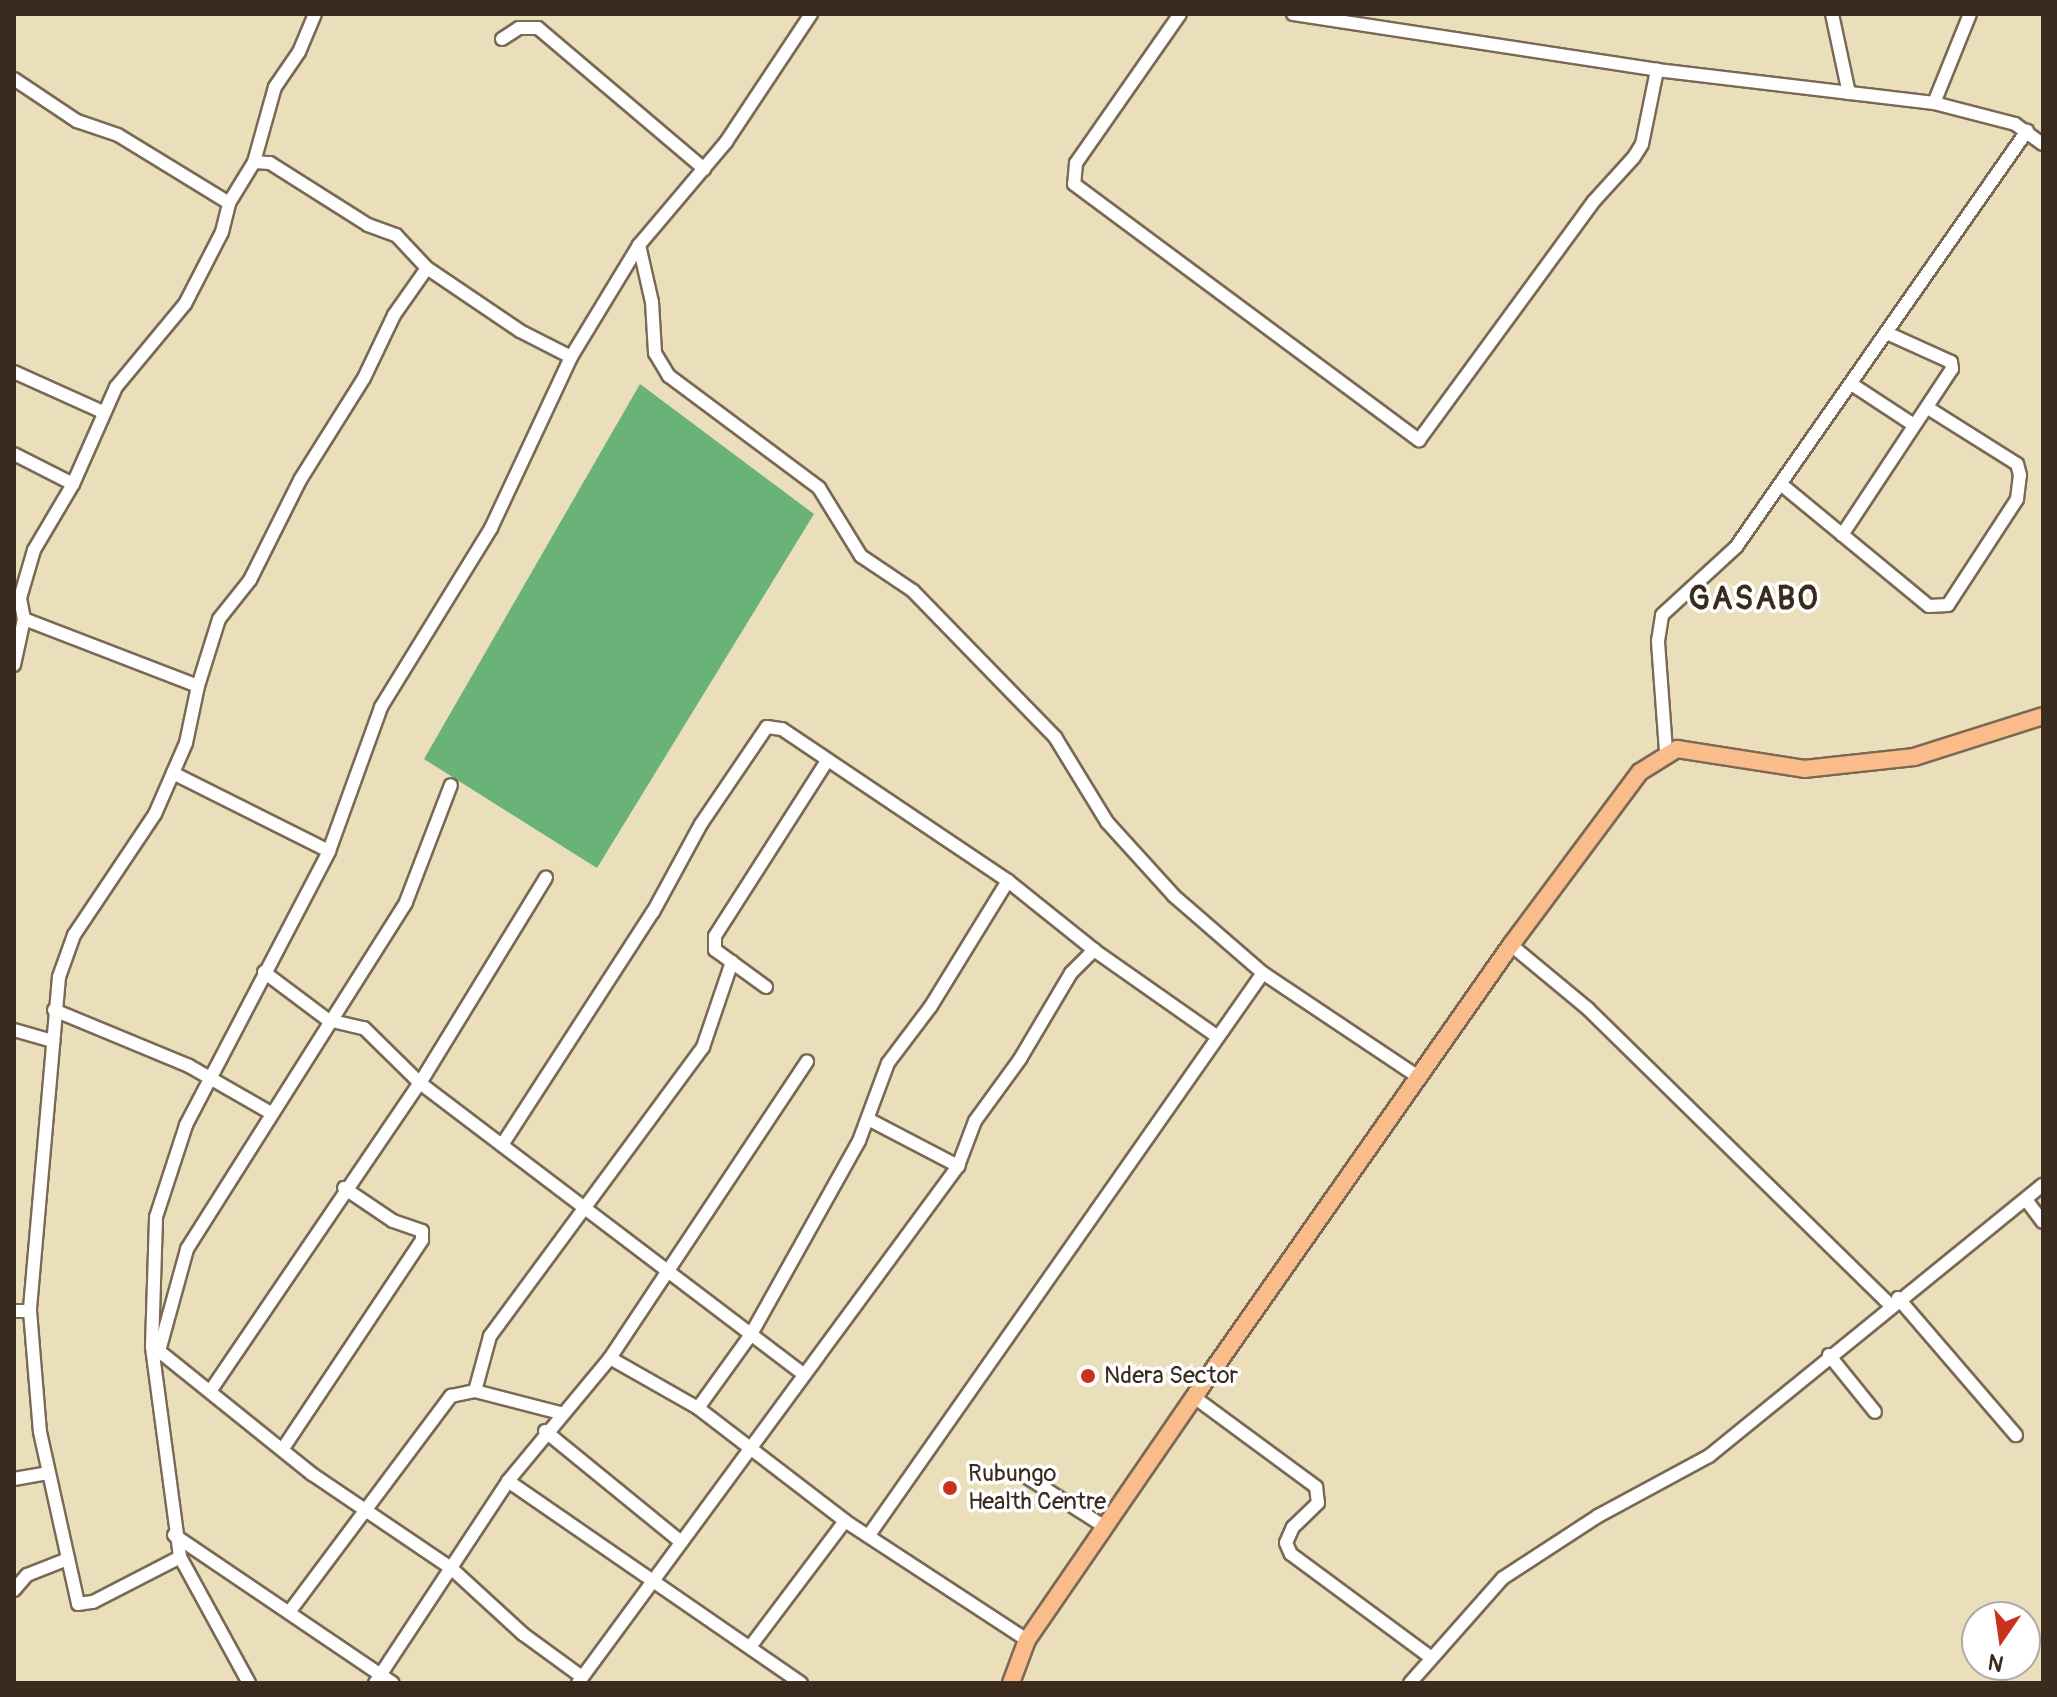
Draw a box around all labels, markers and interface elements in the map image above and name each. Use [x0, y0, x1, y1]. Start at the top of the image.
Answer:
district label: GASABO [1689, 580, 1819, 618]
place label: Ndera Sector [1104, 1362, 1238, 1390]
marker: Ndera Sector [1079, 1367, 1097, 1385]
place label: Rubungo Health Centre [968, 1460, 1106, 1516]
marker: Rubungo Health Centre [939, 1477, 961, 1499]
north arrow [1961, 1601, 2041, 1681]
text: N [1986, 1647, 2006, 1678]

